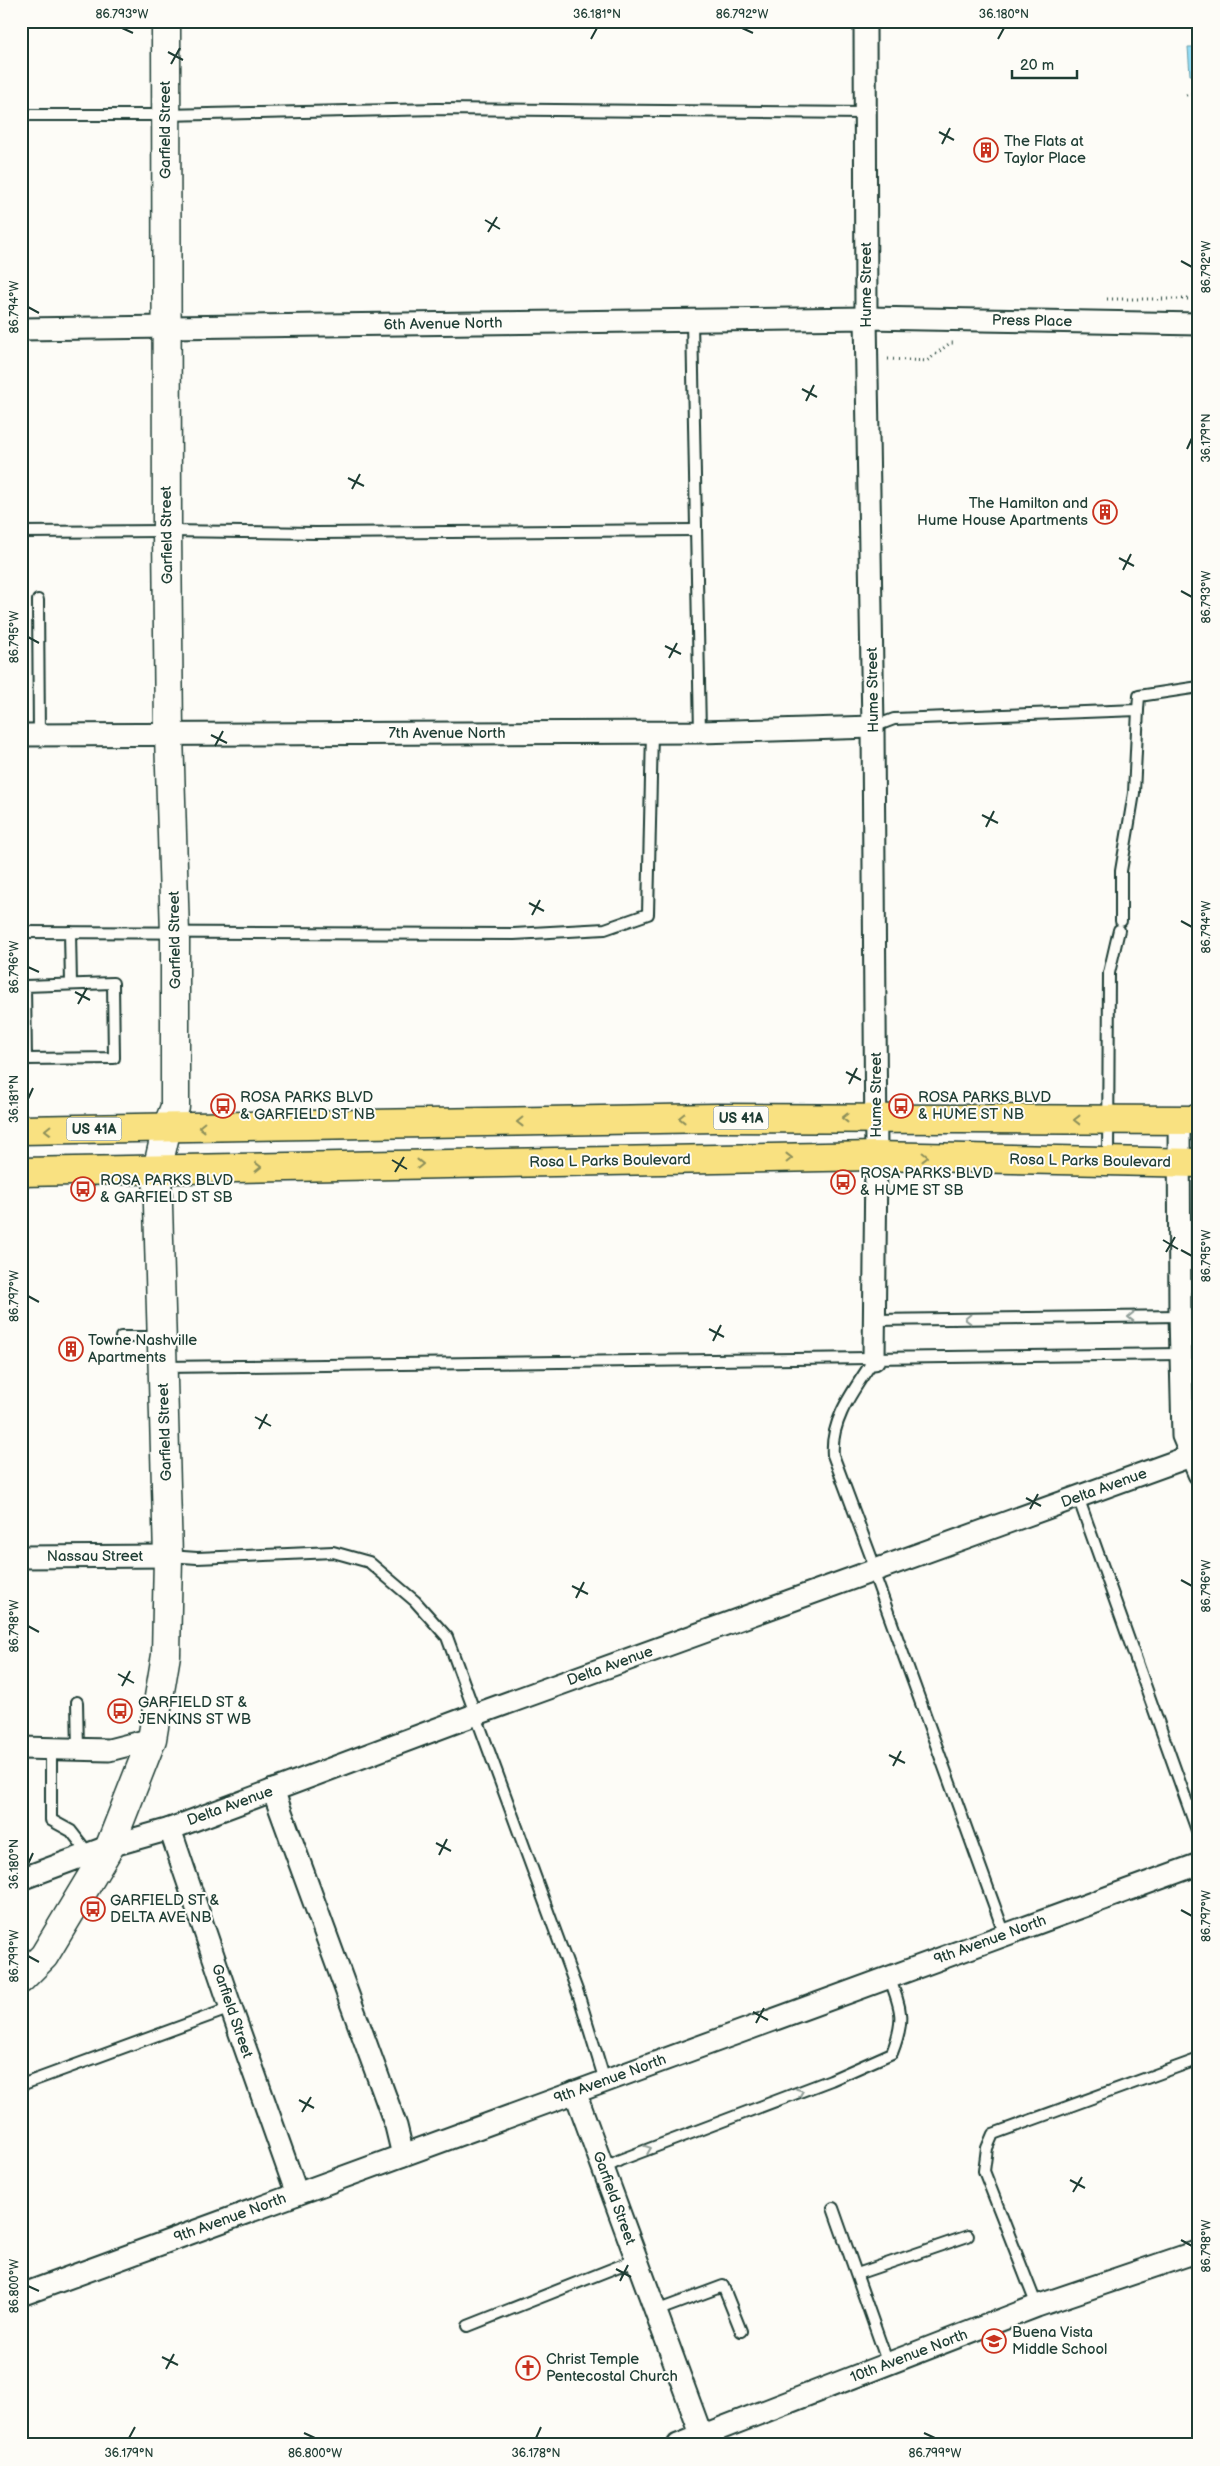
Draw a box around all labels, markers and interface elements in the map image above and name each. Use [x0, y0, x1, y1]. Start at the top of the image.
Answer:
text: 86.793°W [95, 7, 149, 22]
text: 36.181°N [573, 7, 621, 22]
text: 86.792°W [716, 7, 768, 22]
text: 36.180°N [979, 7, 1029, 22]
scale bar [1012, 48, 1078, 80]
text: 20 m [1020, 56, 1054, 75]
street label: Garfield Street [156, 81, 175, 179]
place label: The Flats at Taylor Place [1004, 132, 1086, 168]
building icon: The Flats at Taylor Place [973, 137, 999, 163]
text: 86.792°W [1199, 241, 1214, 293]
street label: Hume Street [857, 242, 876, 328]
text: 86.794°W [7, 281, 22, 333]
street label: Press Place [992, 311, 1072, 331]
street label: 6th Avenue North [383, 313, 503, 335]
text: 36.179°N [1199, 413, 1214, 463]
street label: Garfield Street [157, 485, 177, 584]
place label: The Hamilton and Hume House Apartments [917, 494, 1089, 530]
building icon: The Hamilton and Hume House Apartments [1092, 499, 1118, 525]
text: 86.793°W [1199, 570, 1214, 624]
text: 86.795°W [7, 611, 22, 663]
street label: Hume Street [863, 647, 883, 733]
street label: 7th Avenue North [389, 724, 506, 743]
street label: Garfield Street [165, 890, 185, 989]
text: 86.794°W [1199, 901, 1214, 953]
text: 86.796°W [7, 940, 22, 994]
street label: Hume Street [867, 1052, 886, 1138]
text: 36.181°N [7, 1075, 22, 1123]
place label: ROSA PARKS BLVD & GARFIELD ST NB [240, 1088, 375, 1124]
place label: ROSA PARKS BLVD & HUME ST NB [918, 1088, 1051, 1124]
bus stop icon: ROSA PARKS BLVD & GARFIELD ST NB [210, 1093, 236, 1119]
bus stop icon: ROSA PARKS BLVD & HUME ST NB [888, 1093, 914, 1119]
road number: US 41A [714, 1106, 768, 1130]
one-way arrow [678, 1113, 686, 1124]
one-way arrow [841, 1113, 848, 1123]
one-way arrow [1073, 1114, 1081, 1125]
one-way arrow [516, 1117, 524, 1127]
road number: US 41A [66, 1118, 122, 1140]
one-way arrow [198, 1122, 206, 1132]
one-way arrow [44, 1124, 52, 1135]
street label: Rosa L Parks Boulevard [529, 1150, 691, 1172]
street label: Rosa L Parks Boulevard [1009, 1150, 1171, 1172]
one-way arrow [922, 1152, 929, 1162]
one-way arrow [786, 1153, 793, 1163]
one-way arrow [417, 1159, 425, 1170]
one-way arrow [254, 1162, 262, 1172]
place label: ROSA PARKS BLVD & HUME ST SB [860, 1164, 993, 1200]
bus stop icon: ROSA PARKS BLVD & HUME ST SB [830, 1169, 856, 1195]
place label: ROSA PARKS BLVD & GARFIELD ST SB [100, 1171, 233, 1207]
bus stop icon: ROSA PARKS BLVD & GARFIELD ST SB [70, 1176, 96, 1202]
text: 86.795°W [1199, 1230, 1214, 1282]
text: 86.797°W [7, 1270, 22, 1322]
one-way arrow [1127, 1312, 1134, 1322]
one-way arrow [964, 1314, 972, 1324]
place label: Towne Nashville Apartments [88, 1331, 197, 1367]
building icon: Towne Nashville Apartments [58, 1336, 84, 1362]
street label: Garfield Street [154, 1382, 176, 1481]
street label: Delta Avenue [1058, 1464, 1150, 1512]
street label: Nassau Street [47, 1547, 144, 1566]
text: 86.796°W [1199, 1559, 1214, 1613]
text: 86.798°W [7, 1599, 22, 1652]
street label: Delta Avenue [564, 1642, 656, 1690]
place label: GARFIELD ST & JENKINS ST WB [138, 1693, 251, 1729]
bus stop icon: GARFIELD ST & JENKINS ST WB [107, 1698, 133, 1724]
street label: Delta Avenue [184, 1782, 276, 1830]
text: 36.180°N [7, 1839, 22, 1889]
text: 86.797°W [1199, 1890, 1214, 1942]
place label: GARFIELD ST & DELTA AVE NB [110, 1891, 219, 1927]
bus stop icon: GARFIELD ST & DELTA AVE NB [80, 1896, 106, 1922]
street label: 9th Avenue North [931, 1911, 1049, 1969]
text: 86.799°W [7, 1929, 22, 1982]
street label: Garfield Street [207, 1962, 257, 2061]
street label: 9th Avenue North [551, 2050, 669, 2108]
one-way arrow [795, 2088, 804, 2098]
one-way arrow [643, 2145, 652, 2155]
street label: Garfield Street [588, 2149, 640, 2248]
street label: 9th Avenue North [171, 2189, 289, 2247]
text: 86.798°W [1199, 2219, 1214, 2272]
text: 86.800°W [7, 2259, 22, 2313]
place label: Buena Vista Middle School [1012, 2323, 1107, 2359]
street label: 10th Avenue North [848, 2325, 970, 2387]
school or university icon: Buena Vista Middle School [981, 2328, 1007, 2354]
place label: Christ Temple Pentecostal Church [546, 2350, 678, 2386]
church icon: Christ Temple Pentecostal Church [515, 2355, 541, 2381]
text: 36.179°N [104, 2446, 154, 2461]
text: 86.800°W [288, 2446, 342, 2461]
text: 36.178°N [511, 2446, 561, 2461]
text: 86.799°W [909, 2446, 962, 2461]

